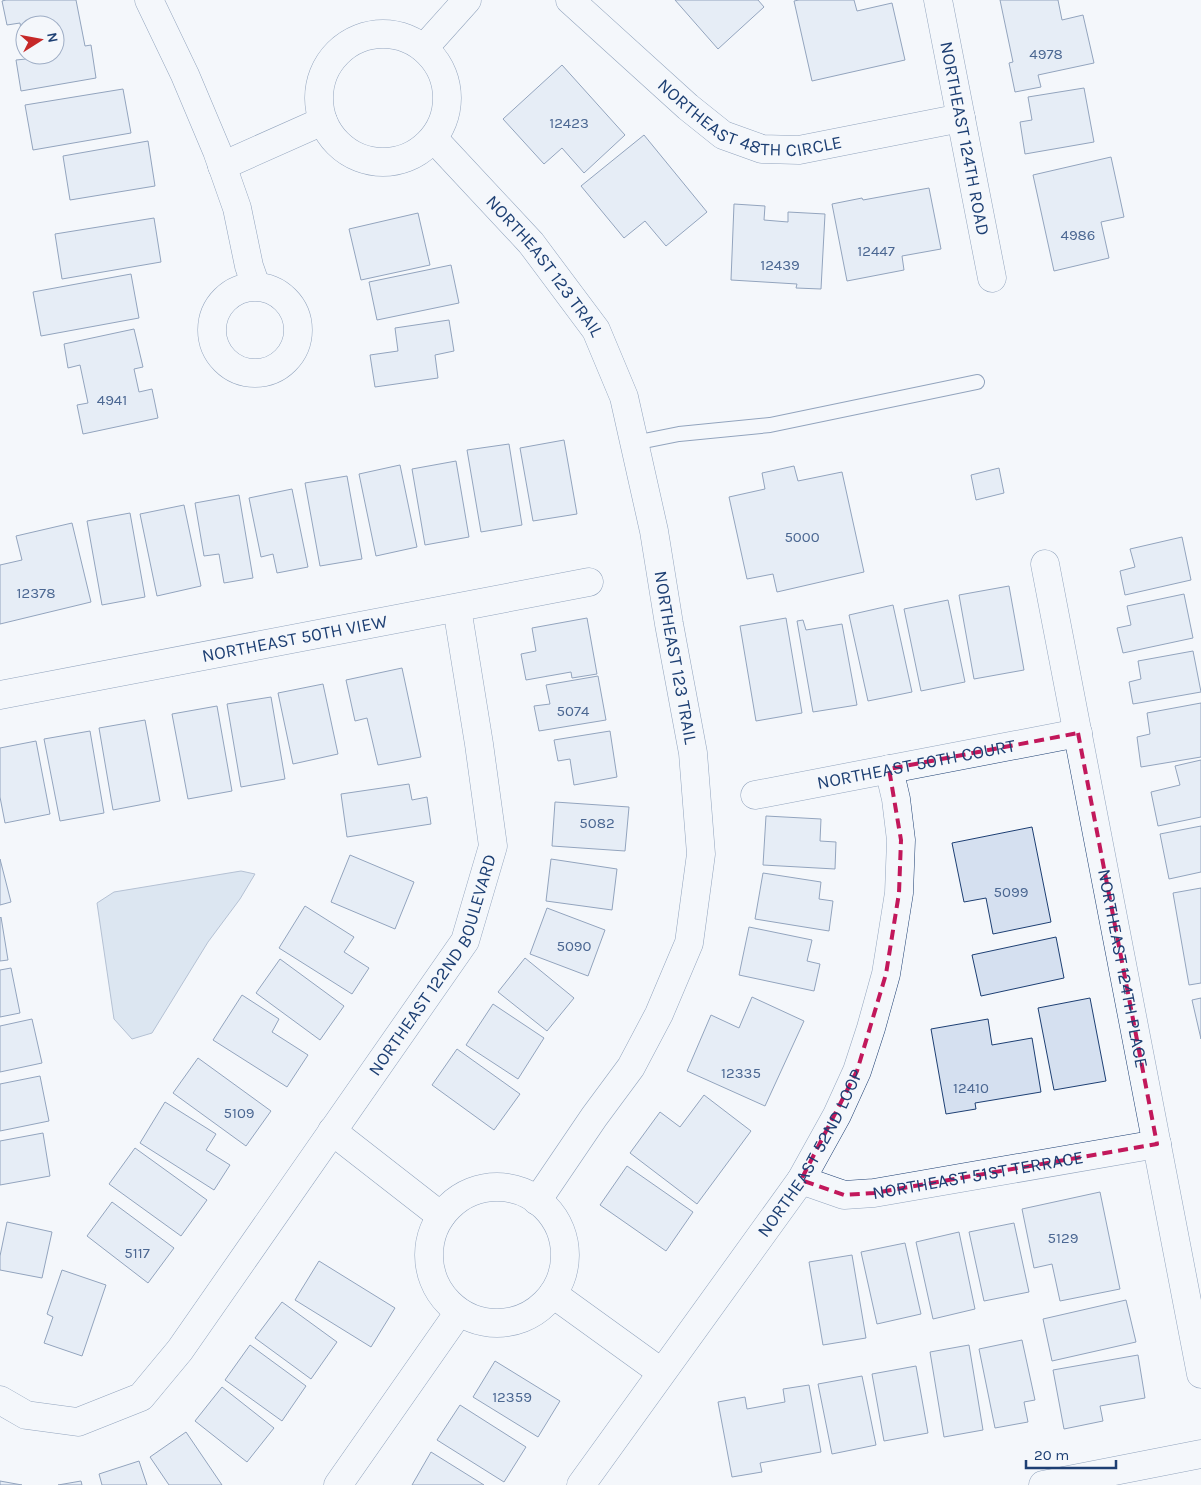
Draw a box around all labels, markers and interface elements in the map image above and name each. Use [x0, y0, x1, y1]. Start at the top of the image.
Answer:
north arrow [15, 15, 65, 65]
text: N [43, 31, 62, 44]
street label: NORTHEAST 124TH ROAD [935, 39, 995, 237]
house number: 4978 [1029, 45, 1063, 63]
street label: NORTHEAST 48TH CIRCLE [653, 74, 844, 161]
house number: 12423 [549, 114, 589, 132]
street label: NORTHEAST 123 TRAIL [481, 191, 609, 340]
house number: 4986 [1061, 226, 1095, 244]
house number: 12447 [857, 242, 895, 260]
house number: 12439 [760, 256, 800, 274]
house number: 4941 [97, 391, 127, 409]
house number: 5000 [784, 528, 820, 546]
street label: NORTHEAST 123 TRAIL [650, 569, 702, 747]
house number: 12378 [17, 584, 55, 602]
street label: NORTHEAST 50TH VIEW [200, 610, 389, 667]
house number: 5074 [557, 702, 590, 720]
street label: NORTHEAST 50TH COURT [815, 734, 1017, 794]
house number: 5082 [579, 814, 615, 832]
street label: NORTHEAST 122ND BOULEVARD [363, 851, 501, 1080]
street label: NORTHEAST 124TH PLACE [1093, 867, 1153, 1070]
house number: 5099 [994, 883, 1028, 901]
house number: 5090 [557, 937, 592, 955]
house number: 12335 [721, 1064, 761, 1082]
street label: NORTHEAST 52ND LOOP [752, 1066, 867, 1241]
house number: 12410 [953, 1079, 989, 1097]
house number: 5109 [223, 1104, 255, 1122]
street label: NORTHEAST 51ST TERRACE [871, 1146, 1085, 1204]
house number: 5129 [1048, 1229, 1078, 1247]
house number: 5117 [124, 1244, 150, 1262]
house number: 12359 [492, 1388, 532, 1406]
scale bar [1026, 1438, 1116, 1470]
text: 20 m [1034, 1446, 1069, 1464]

